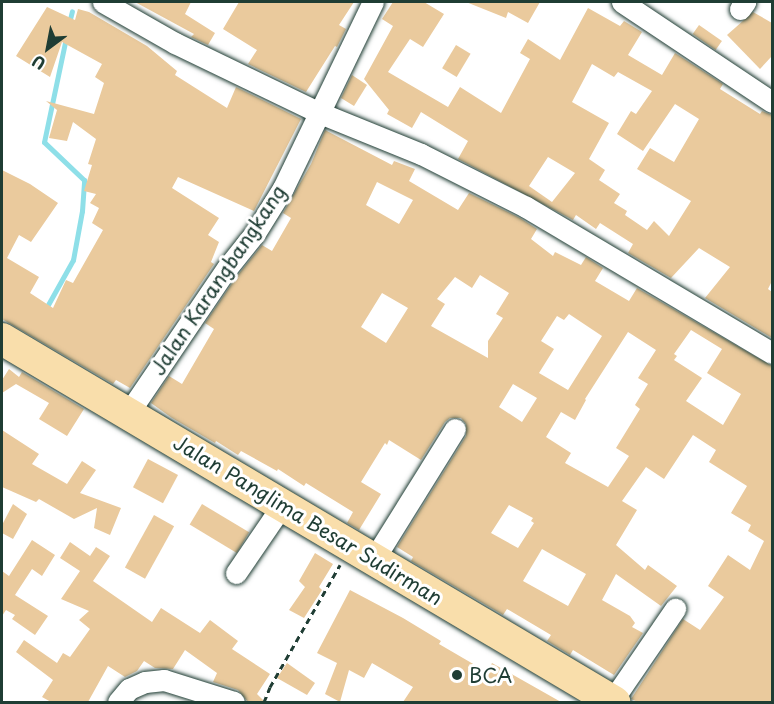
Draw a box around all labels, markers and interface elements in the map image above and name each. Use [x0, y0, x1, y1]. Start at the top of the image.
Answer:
north arrow [18, 18, 78, 78]
text: U [27, 50, 50, 77]
street label: Jalan Karangbangkang [145, 180, 291, 380]
street label: Jalan Panglima Besar Sudirman [168, 429, 448, 611]
place label: BCA [469, 663, 512, 687]
marker: BCA [450, 668, 464, 682]

